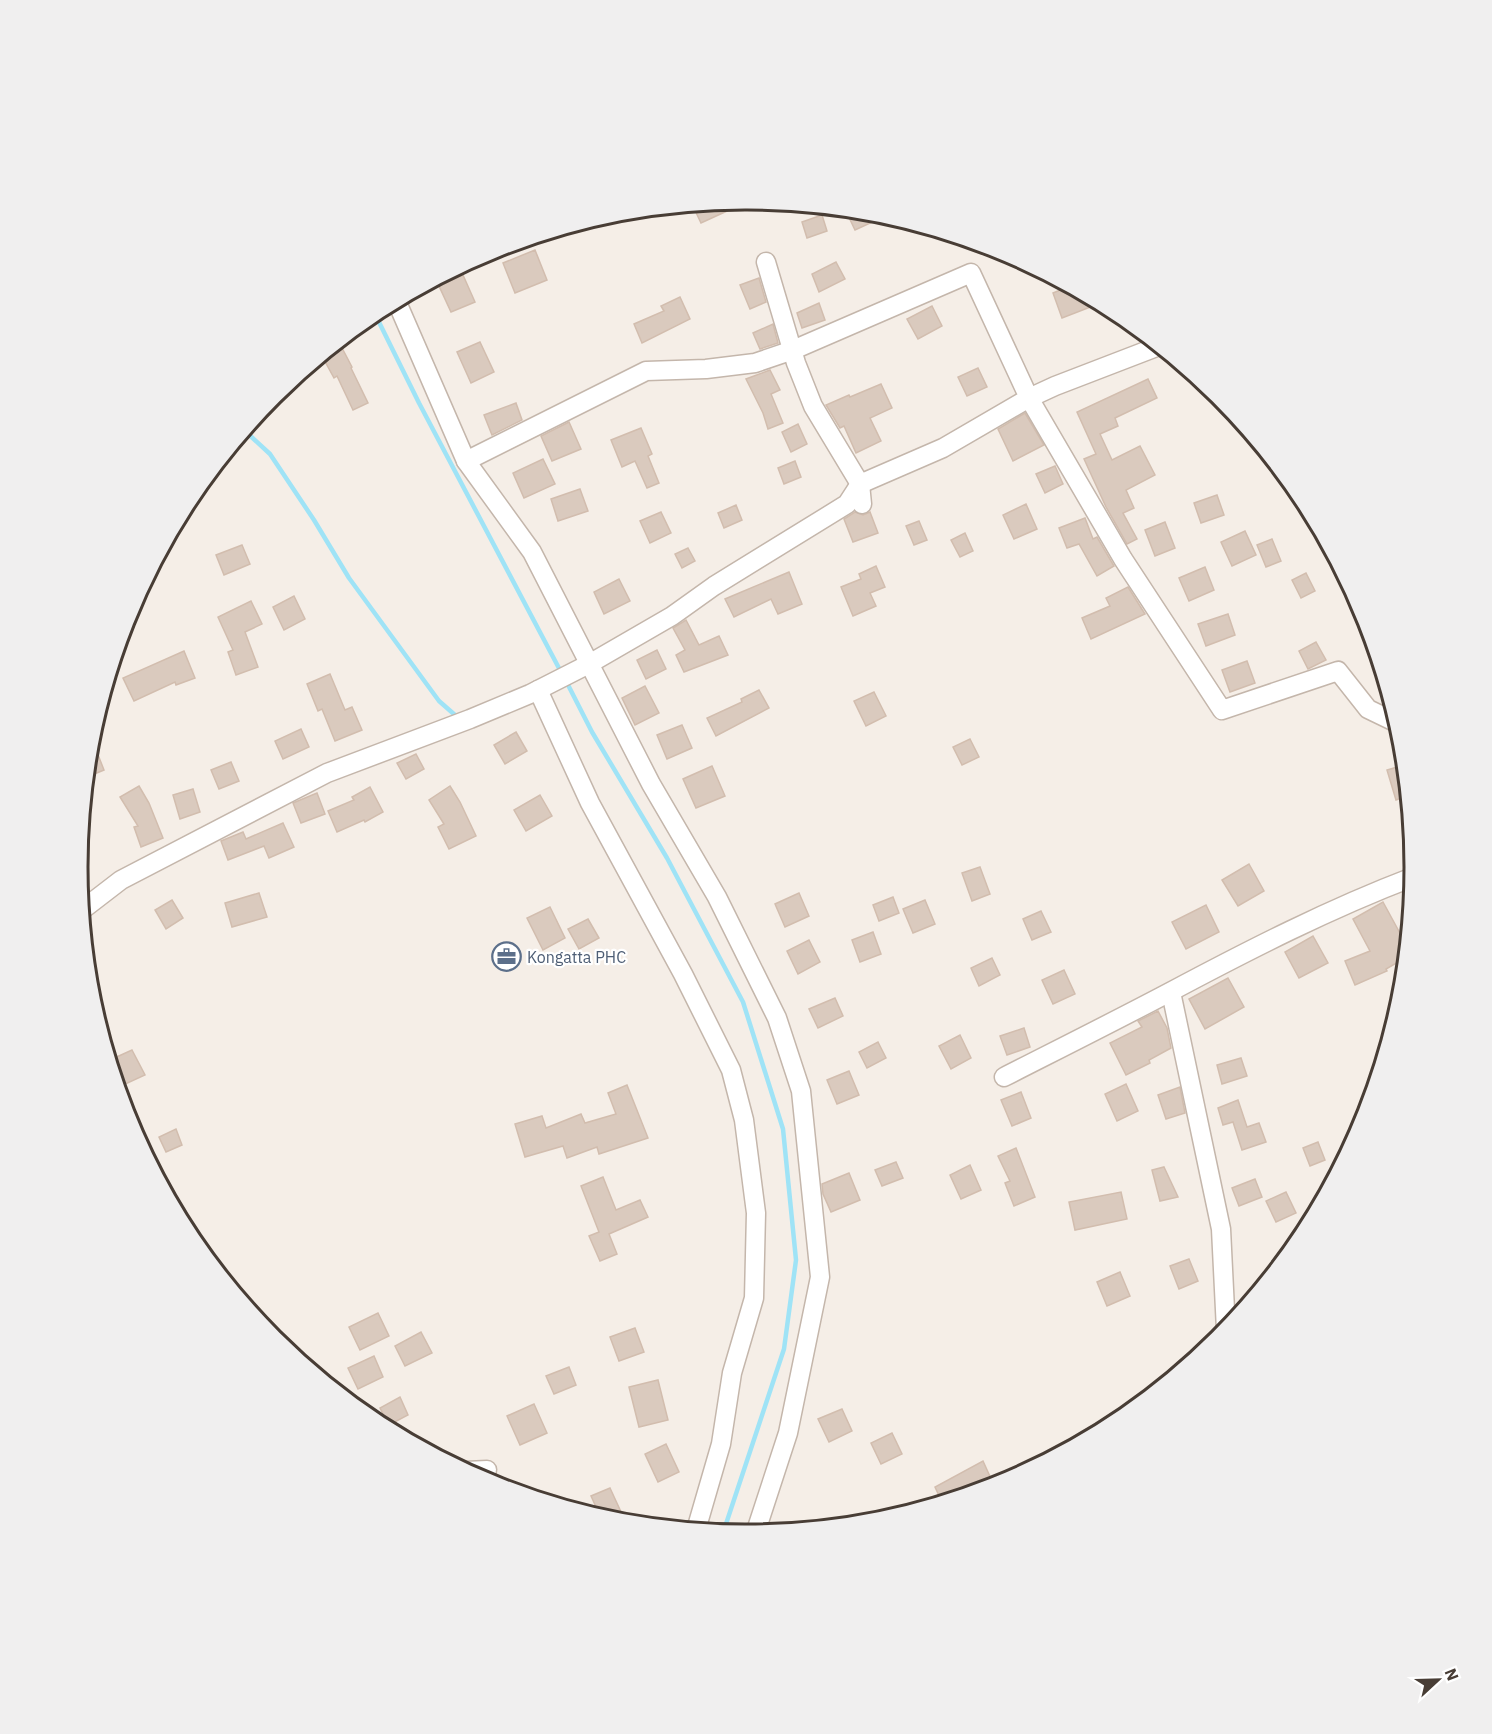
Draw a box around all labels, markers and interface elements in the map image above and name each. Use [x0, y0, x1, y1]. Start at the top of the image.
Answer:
office icon: Kongatta PHC [490, 941, 522, 973]
place label: Kongatta PHC [527, 947, 626, 967]
north arrow [1408, 1650, 1468, 1710]
text: N [1440, 1665, 1463, 1684]

